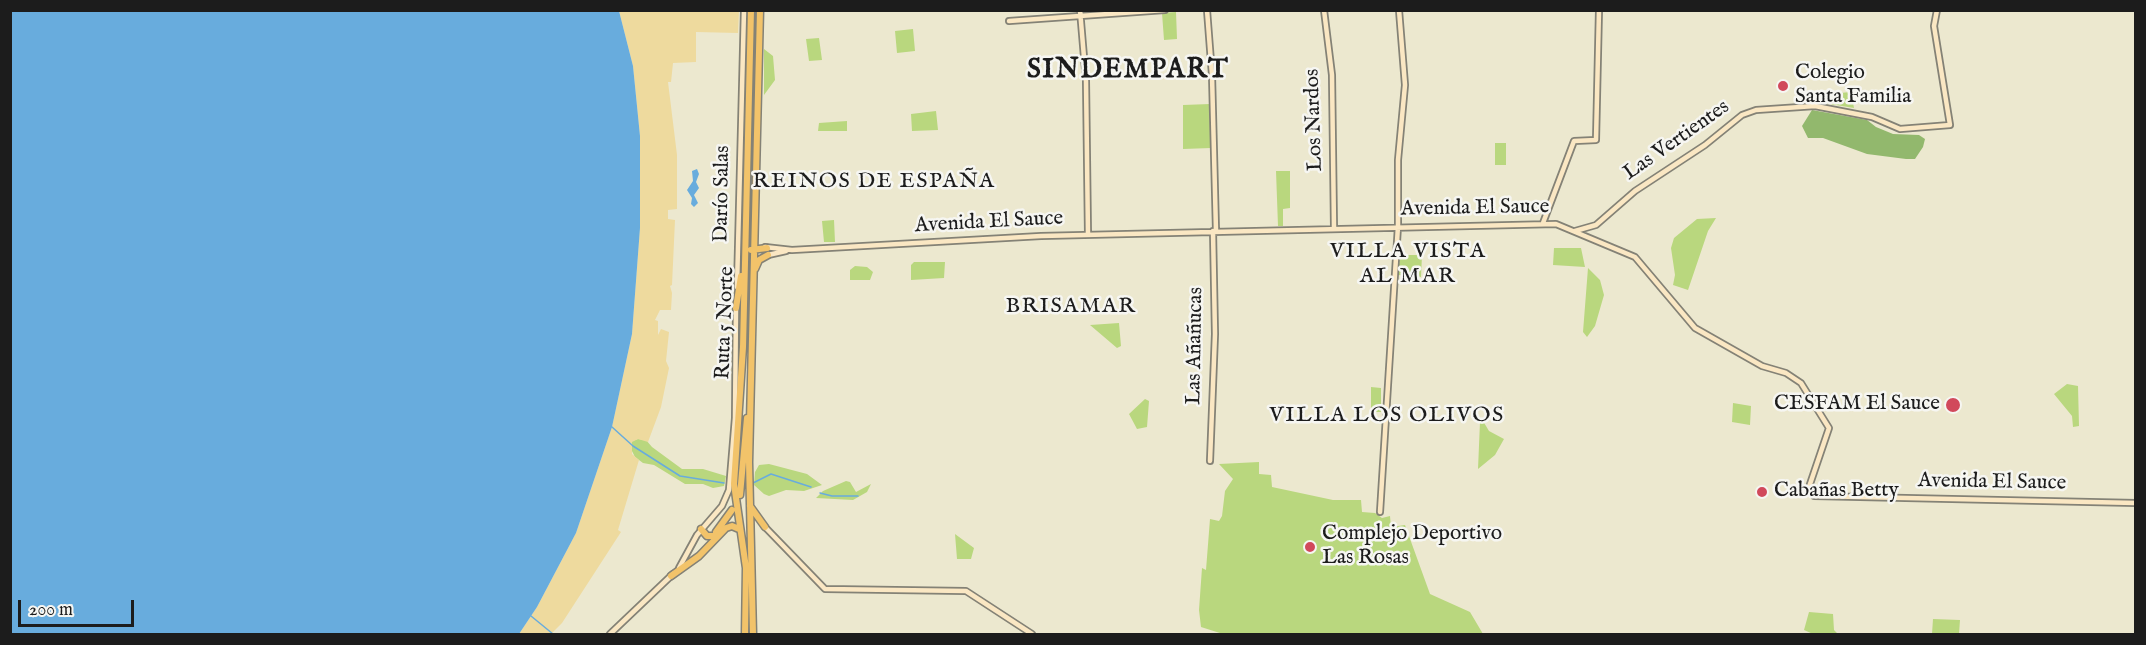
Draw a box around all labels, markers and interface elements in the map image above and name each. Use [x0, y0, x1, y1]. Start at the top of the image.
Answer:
district label: SINDEMPART [1027, 55, 1229, 87]
place label: Colegio Santa Familia [1795, 61, 1911, 111]
street label: Los Nardos [1301, 68, 1329, 172]
marker: Colegio Santa Familia [1776, 79, 1790, 93]
street label: Las Vertientes [1619, 95, 1735, 187]
street label: Darío Salas [710, 145, 736, 243]
district label: REINOS DE ESPAÑA [753, 169, 995, 195]
street label: Avenida El Sauce [1401, 195, 1549, 223]
street label: Avenida El Sauce [914, 207, 1064, 239]
district label: VILLA VISTA AL MAR [1330, 239, 1486, 290]
street label: Ruta 5 Norte [711, 266, 741, 380]
street label: Las Añañucas [1182, 287, 1210, 405]
district label: BRISAMAR [1006, 294, 1136, 320]
place label: CESFAM El Sauce [1774, 392, 1940, 418]
marker: CESFAM El Sauce [1944, 396, 1962, 414]
district label: VILLA LOS OLIVOS [1269, 403, 1505, 429]
street label: Avenida El Sauce [1918, 469, 2066, 497]
place label: Cabañas Betty [1774, 479, 1899, 505]
marker: Cabañas Betty [1755, 485, 1769, 499]
place label: Complejo Deportivo Las Rosas [1322, 522, 1502, 572]
marker: Complejo Deportivo Las Rosas [1303, 540, 1317, 554]
scale bar [21, 588, 136, 626]
text: 200 m [29, 599, 73, 622]

